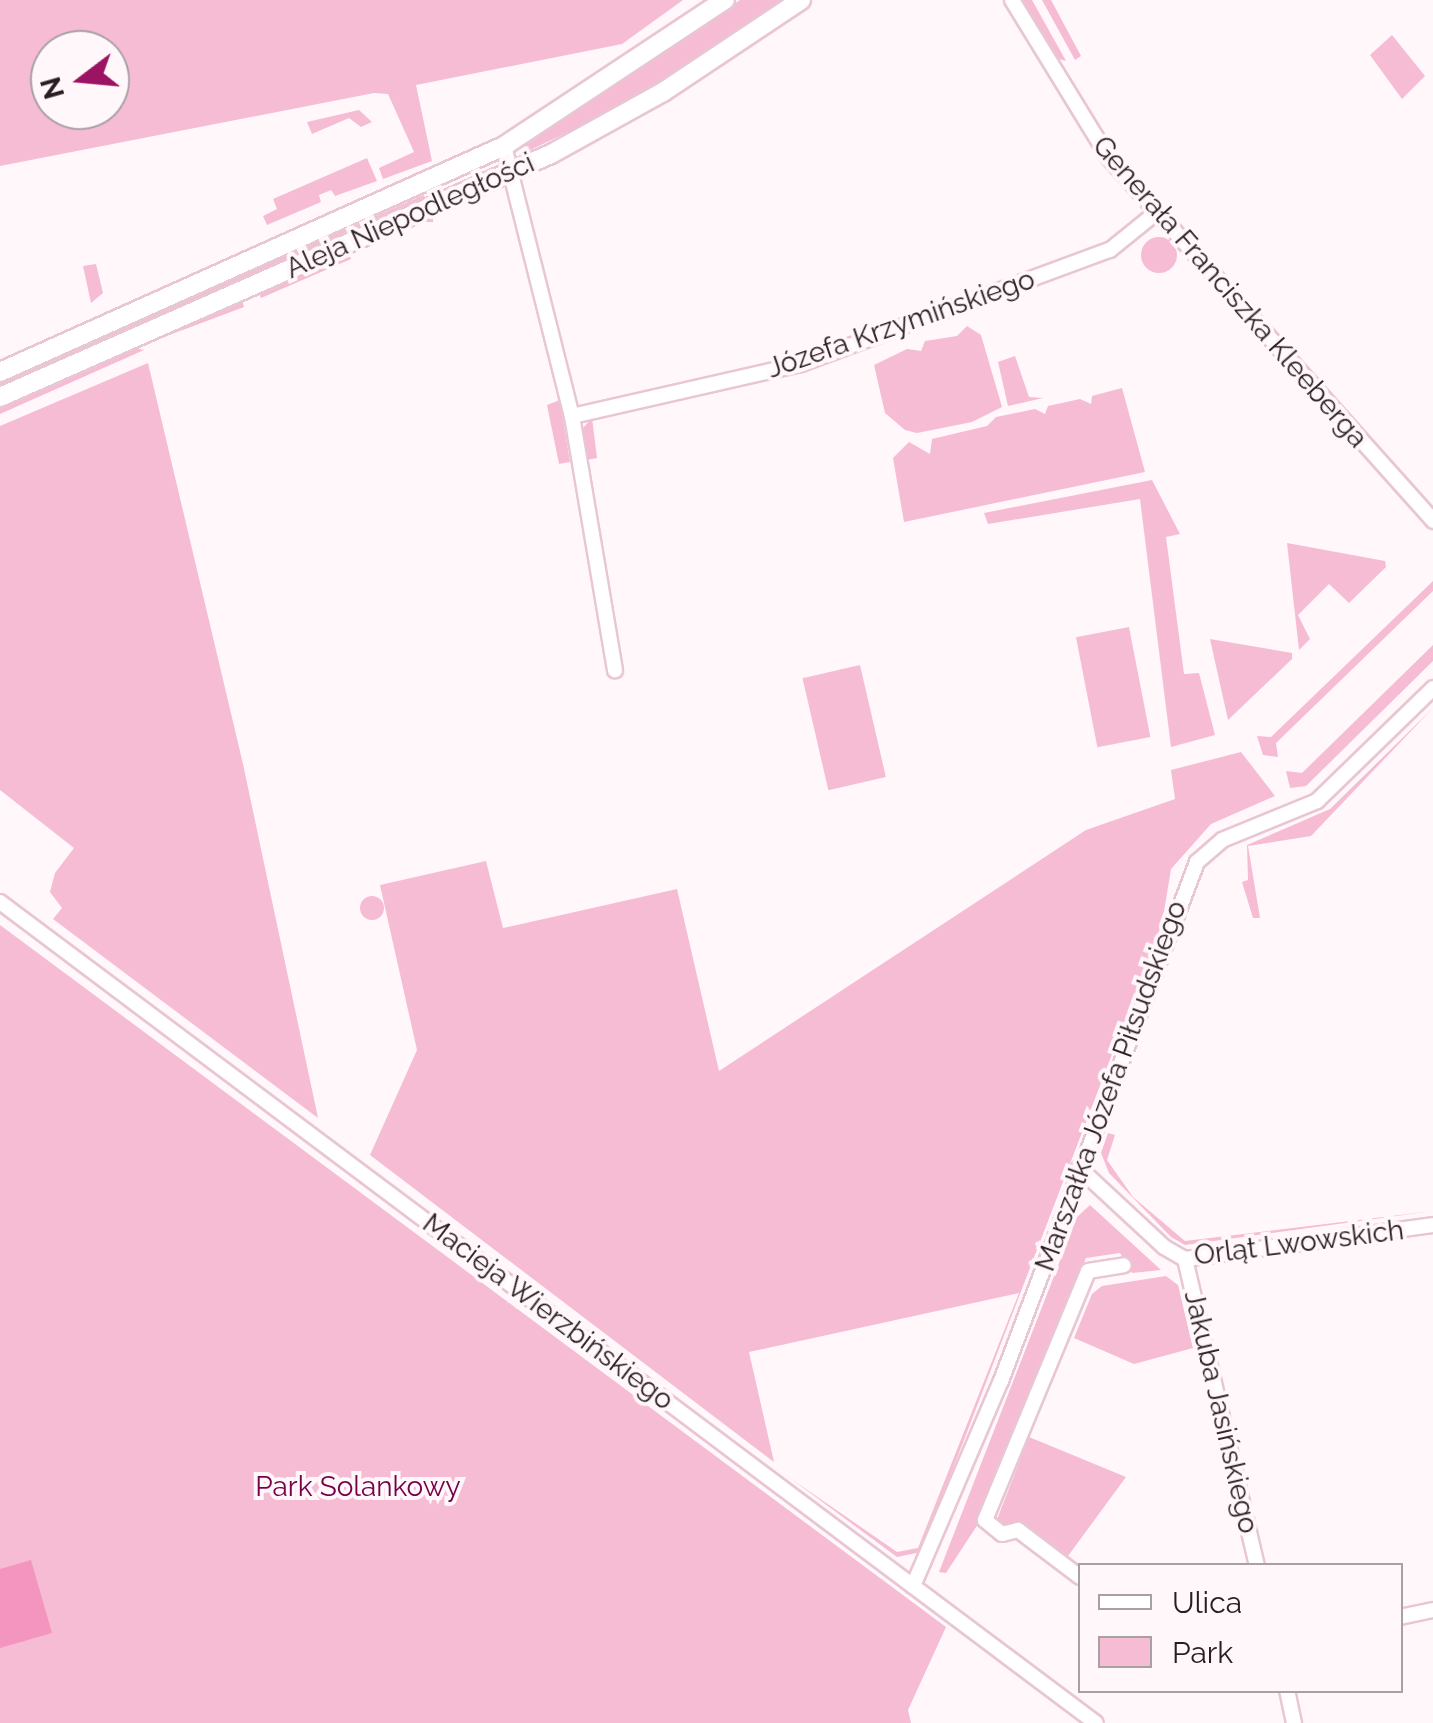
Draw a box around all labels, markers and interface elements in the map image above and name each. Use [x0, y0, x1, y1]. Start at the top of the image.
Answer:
north arrow [30, 30, 130, 130]
text: N [34, 73, 71, 103]
street label: Generała Franciszka Kleeberga [1086, 129, 1374, 455]
street label: Aleja Niepodległości [281, 146, 539, 286]
street label: Józefa Krzymińskiego [763, 262, 1039, 386]
street label: Marszałka Józefa Piłsudskiego [1028, 896, 1194, 1276]
street label: Macieja Wierzbińskiego [416, 1206, 680, 1418]
street label: Orląt Lwowskich [1192, 1213, 1406, 1273]
street label: Jakuba Jasińskiego [1177, 1287, 1265, 1537]
park label: Park Solankowy [255, 1470, 461, 1504]
legend [1078, 1563, 1403, 1693]
text: Ulica [1172, 1585, 1242, 1620]
text: Park [1172, 1635, 1233, 1670]

